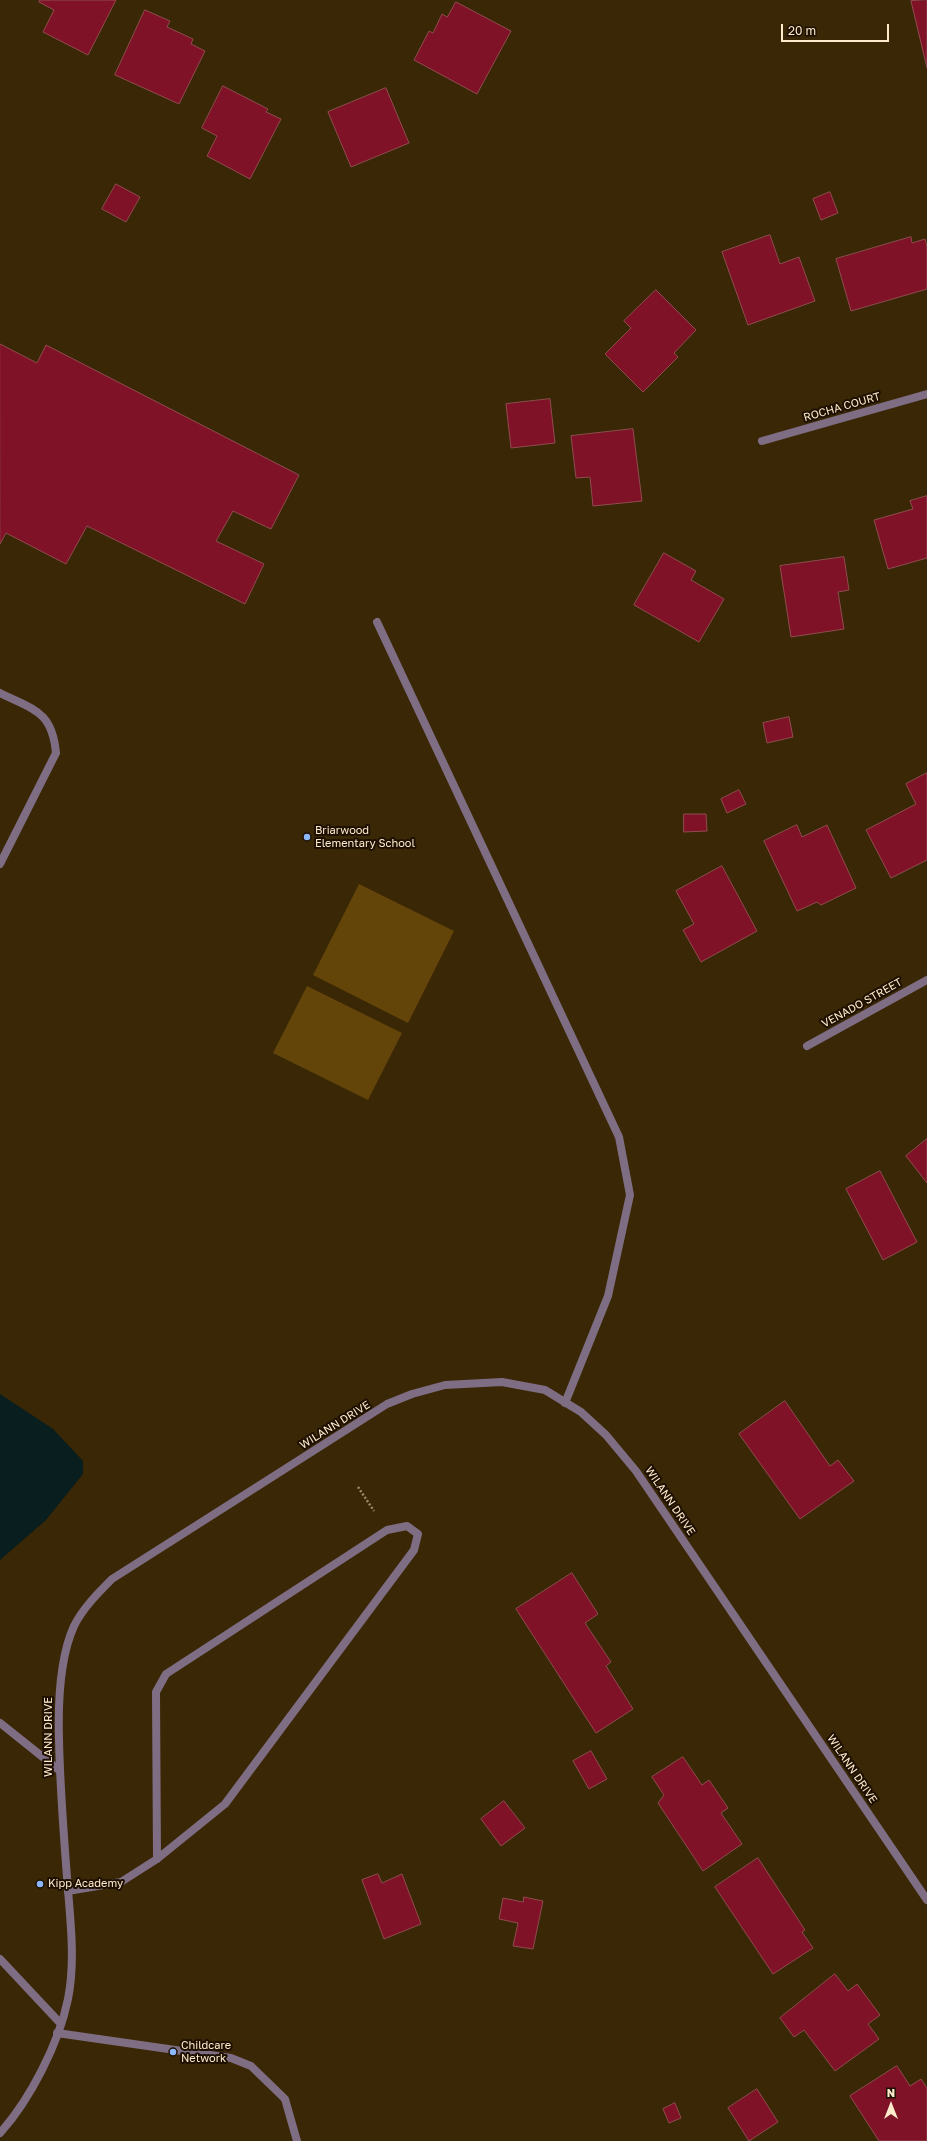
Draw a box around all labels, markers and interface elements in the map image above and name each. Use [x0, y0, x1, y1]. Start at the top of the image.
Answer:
scale bar [783, 16, 891, 42]
text: 20 m [788, 23, 816, 38]
street label: ROCHA COURT [802, 390, 882, 424]
place label: Briarwood Elementary School [315, 824, 415, 850]
marker: Briarwood Elementary School [302, 832, 312, 842]
street label: VENADO STREET [819, 975, 905, 1031]
street label: WILANN DRIVE [298, 1398, 372, 1452]
street label: WILANN DRIVE [642, 1464, 698, 1538]
street label: WILANN DRIVE [42, 1697, 56, 1777]
street label: WILANN DRIVE [824, 1732, 880, 1806]
place label: Kipp Academy [48, 1877, 123, 1891]
marker: Kipp Academy [35, 1879, 45, 1889]
place label: Childcare Network [181, 2039, 231, 2065]
marker: Childcare Network [168, 2047, 178, 2057]
north arrow [871, 2085, 911, 2125]
text: N [887, 2086, 895, 2099]

